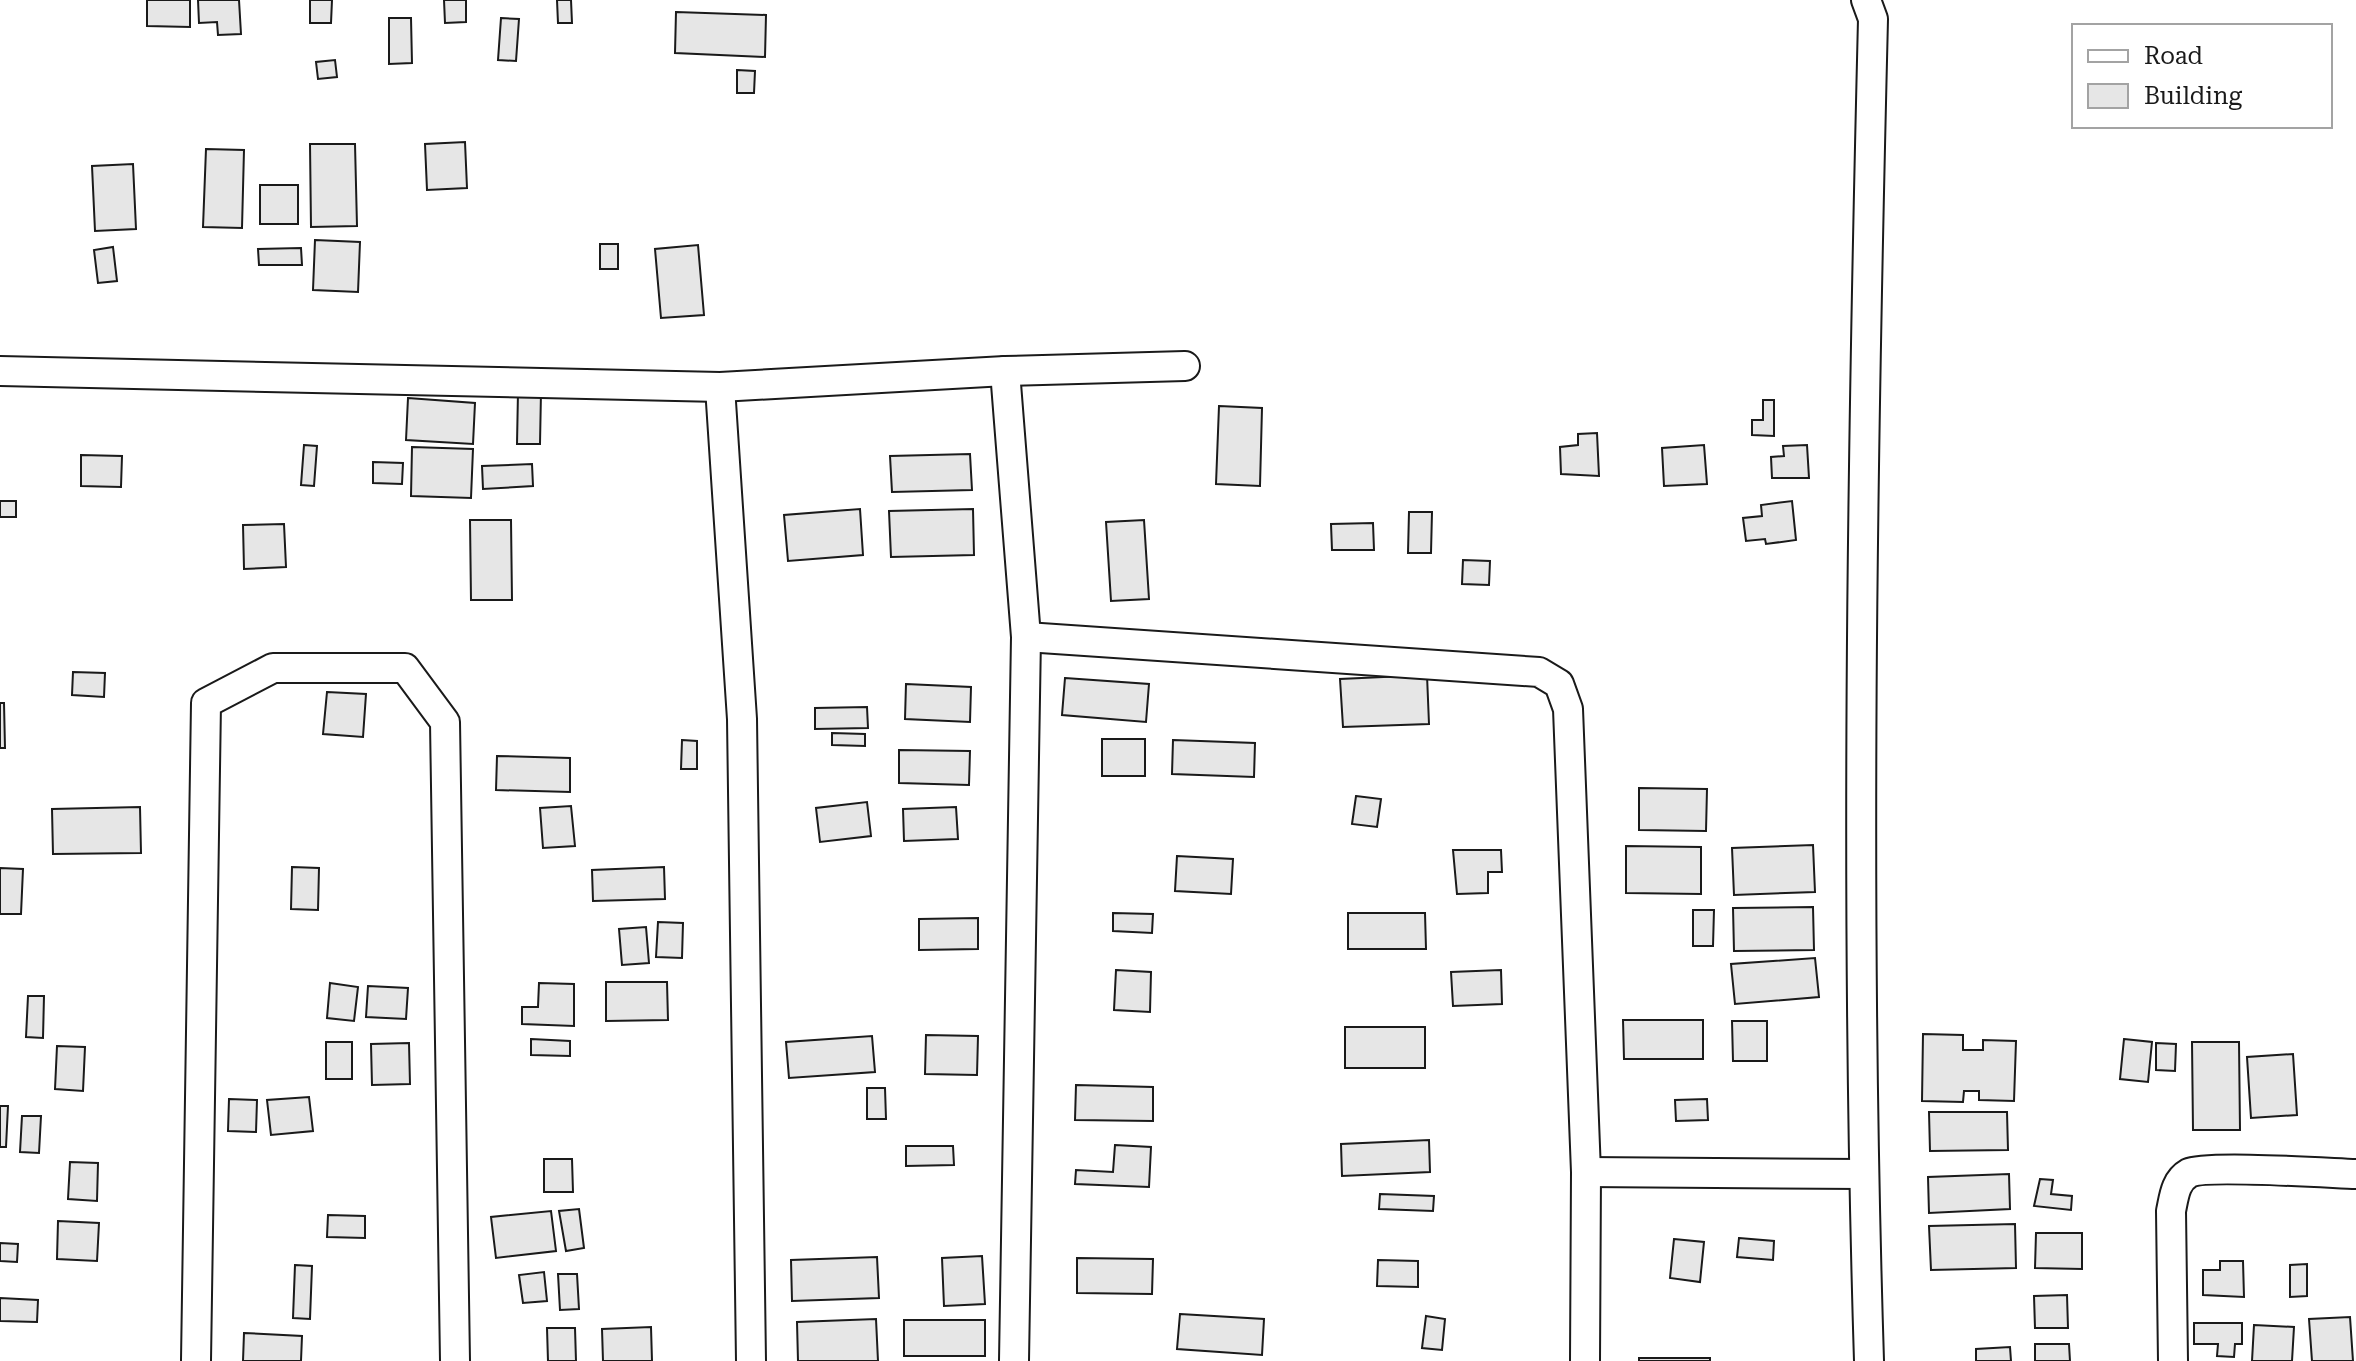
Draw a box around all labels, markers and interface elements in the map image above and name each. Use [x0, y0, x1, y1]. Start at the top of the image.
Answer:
legend [2072, 24, 2332, 128]
text: Road [2144, 42, 2203, 70]
text: Building [2144, 82, 2242, 110]

